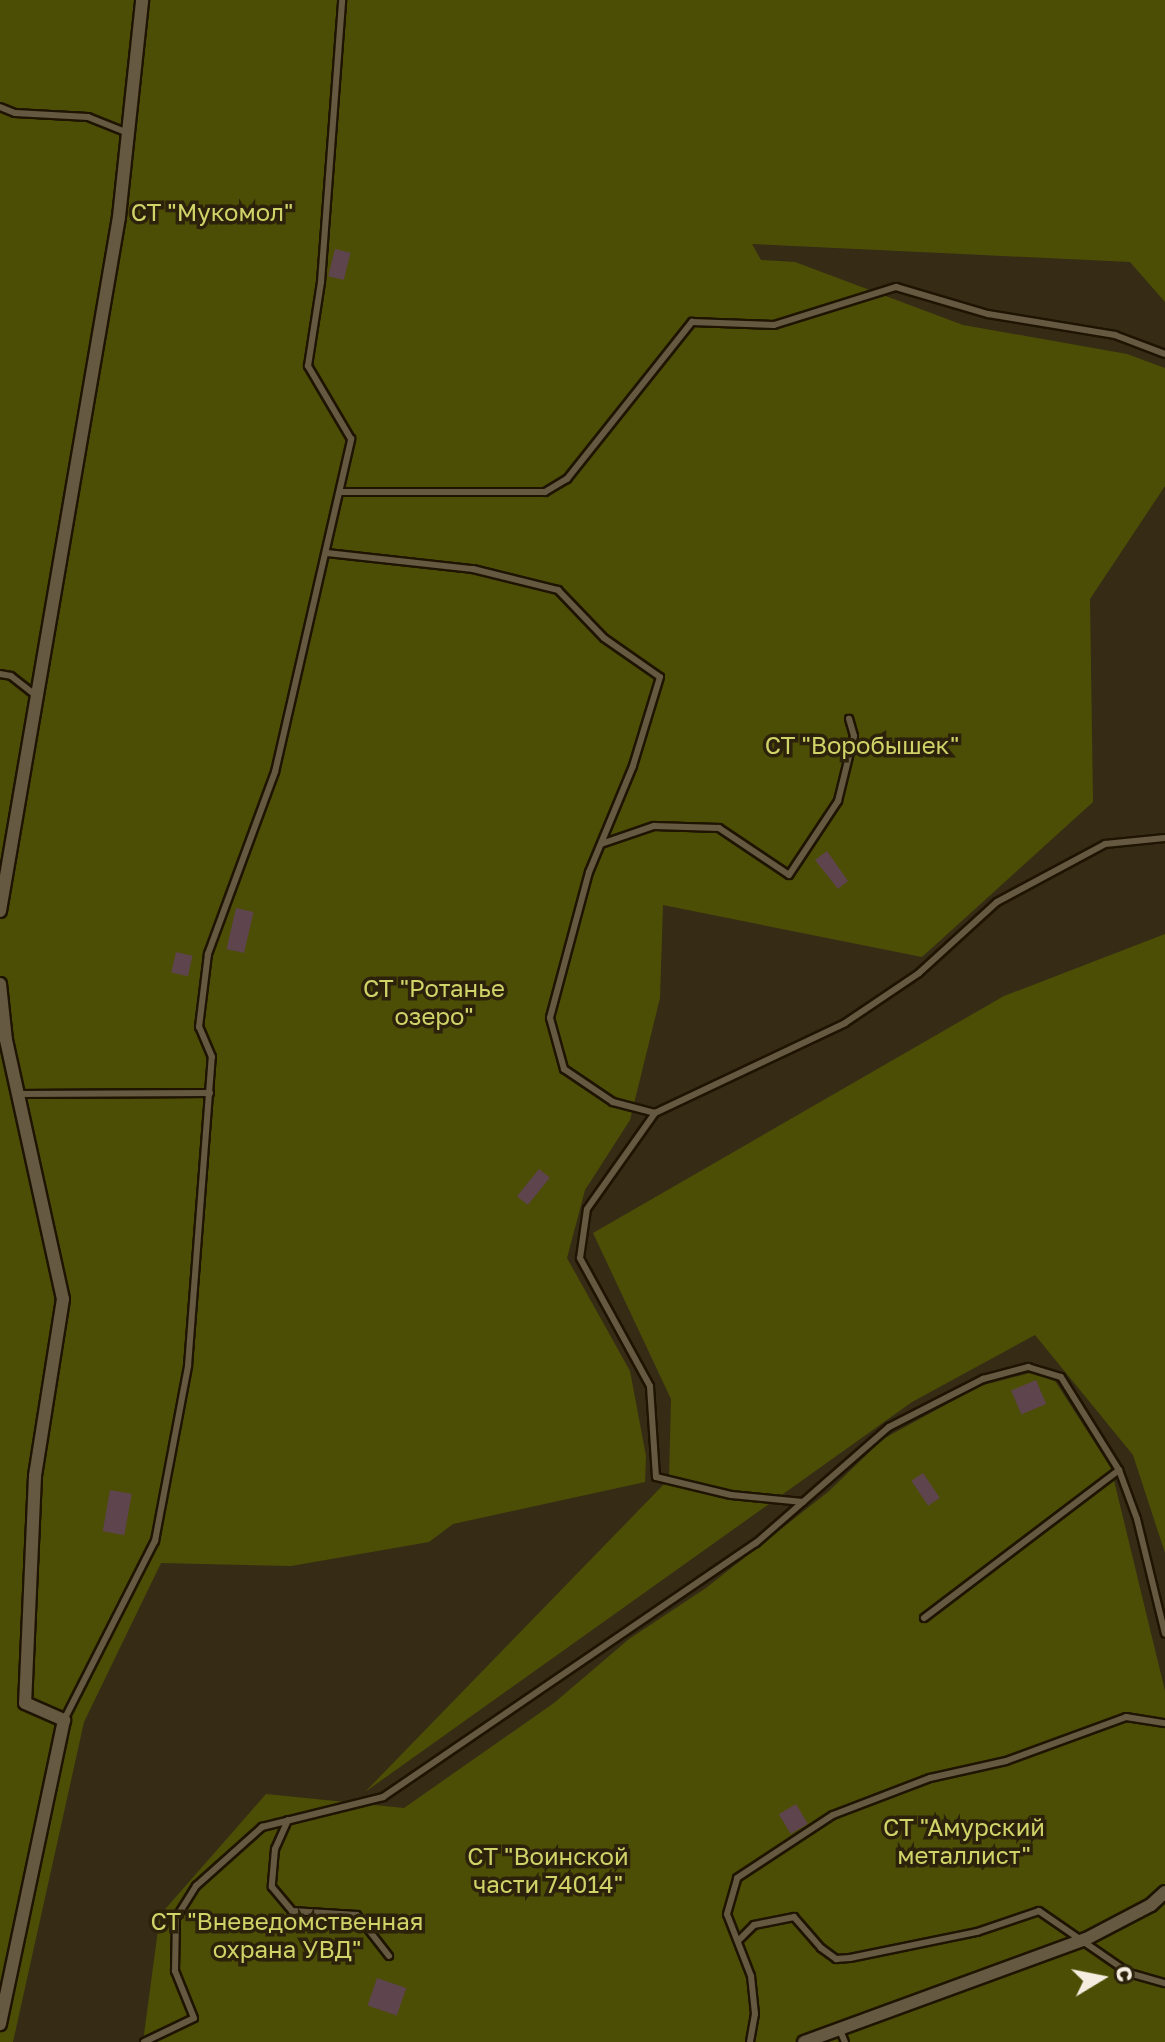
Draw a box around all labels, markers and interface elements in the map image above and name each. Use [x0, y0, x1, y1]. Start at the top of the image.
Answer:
park label: СТ "Мукомол" [131, 198, 293, 226]
park label: СТ "Воробышек" [765, 731, 959, 759]
park label: СТ "Ротанье озеро" [363, 974, 505, 1030]
park label: СТ "Амурский металлист" [883, 1813, 1045, 1869]
park label: СТ "Воинской части 74014" [467, 1842, 629, 1898]
park label: СТ "Вневедомственная охрана УВД" [151, 1907, 423, 1963]
north arrow [1061, 1938, 1141, 2018]
text: С [1110, 1964, 1140, 1984]

